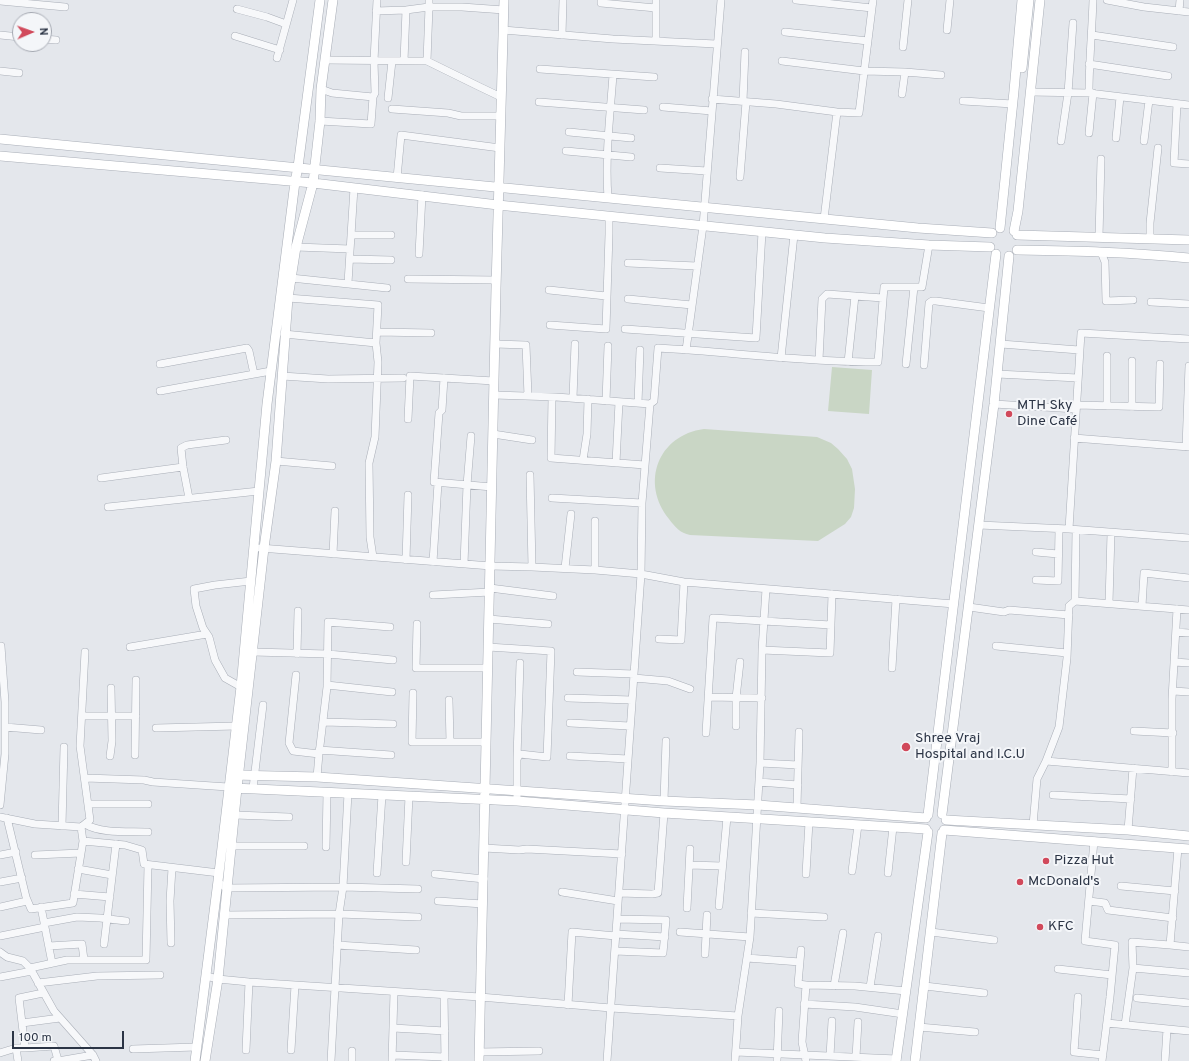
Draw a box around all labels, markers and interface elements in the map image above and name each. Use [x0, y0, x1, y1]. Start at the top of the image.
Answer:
north arrow [12, 12, 52, 52]
text: N [36, 27, 50, 36]
place label: MTH Sky Dine Café [1017, 398, 1077, 430]
marker: MTH Sky Dine Café [1004, 409, 1014, 419]
place label: Shree Vraj Hospital and I.C.U [915, 731, 1025, 764]
marker: Shree Vraj Hospital and I.C.U [900, 741, 912, 753]
place label: Pizza Hut [1054, 853, 1114, 869]
marker: Pizza Hut [1041, 856, 1051, 866]
place label: McDonald's [1028, 874, 1100, 890]
marker: McDonald's [1015, 877, 1025, 887]
place label: KFC [1048, 919, 1074, 935]
marker: KFC [1035, 922, 1045, 932]
scale bar [14, 1023, 126, 1049]
text: 100 m [19, 1030, 52, 1046]

